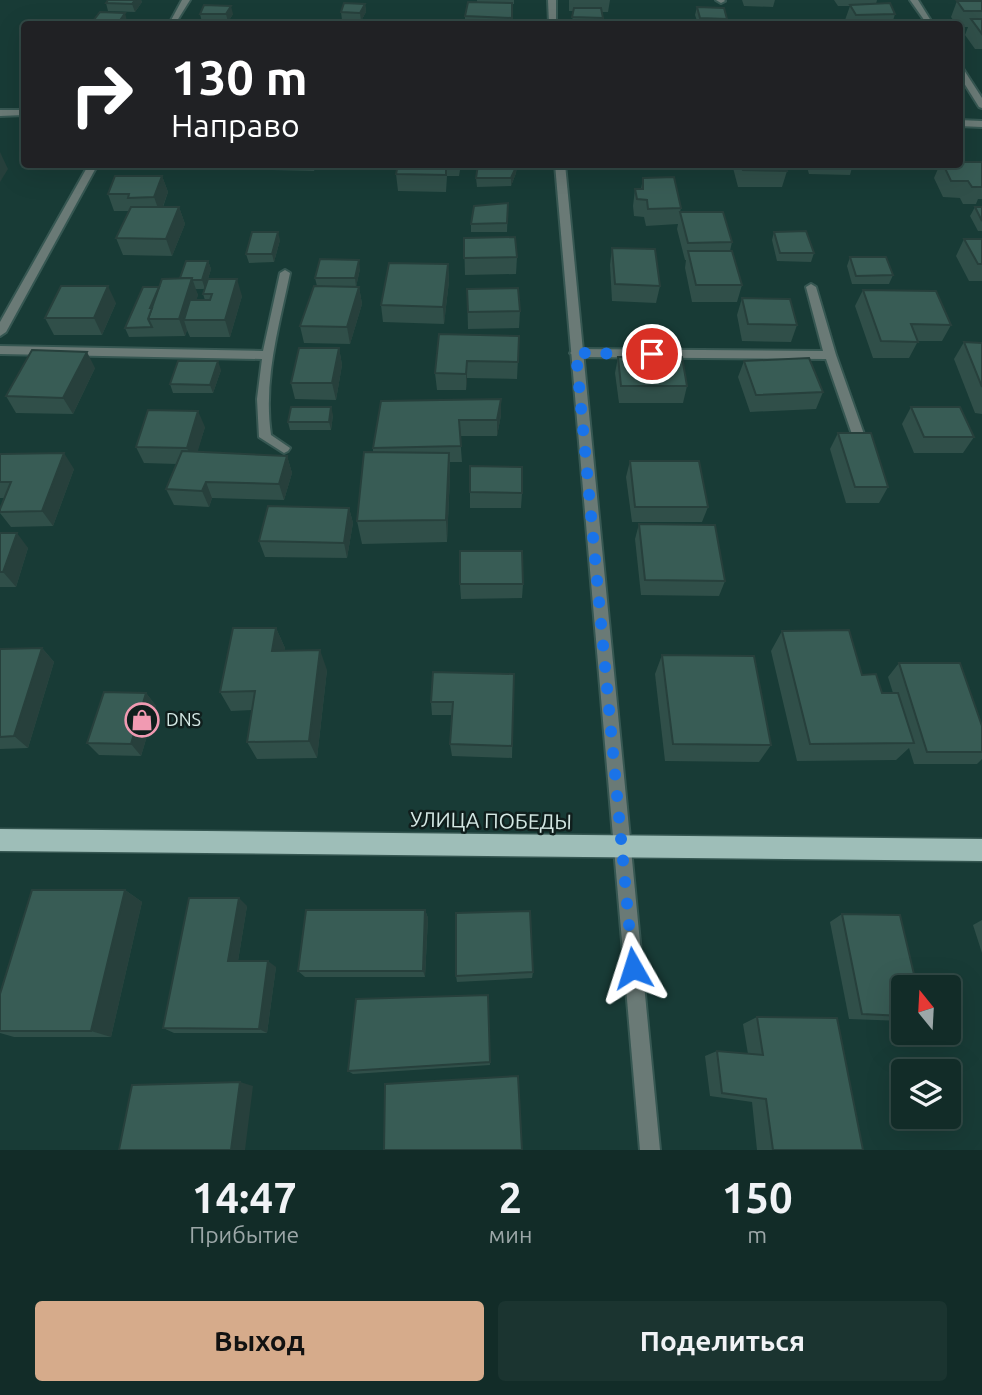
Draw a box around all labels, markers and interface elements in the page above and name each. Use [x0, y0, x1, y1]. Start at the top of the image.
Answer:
icon: right [56, 49, 147, 140]
text: 130 m [171, 49, 308, 104]
text: Направо [171, 107, 300, 143]
pin [622, 324, 682, 384]
icon: arrive [633, 335, 671, 373]
shop icon: DNS [123, 701, 161, 739]
place label: DNS [166, 709, 201, 729]
street label: УЛИЦА ПОБЕДЫ [410, 807, 572, 833]
position arrow [596, 931, 670, 1005]
north arrow [891, 975, 961, 1045]
map controls [891, 975, 961, 1129]
button: layers [891, 1059, 961, 1129]
text: 14:47 [192, 1174, 297, 1221]
text: 2 [499, 1174, 522, 1221]
text: 150 [722, 1174, 793, 1221]
text: Прибытие [189, 1222, 299, 1247]
text: мин [489, 1222, 532, 1247]
text: m [747, 1222, 767, 1247]
button: Выход [35, 1301, 484, 1381]
button: Поделиться [498, 1301, 947, 1381]

